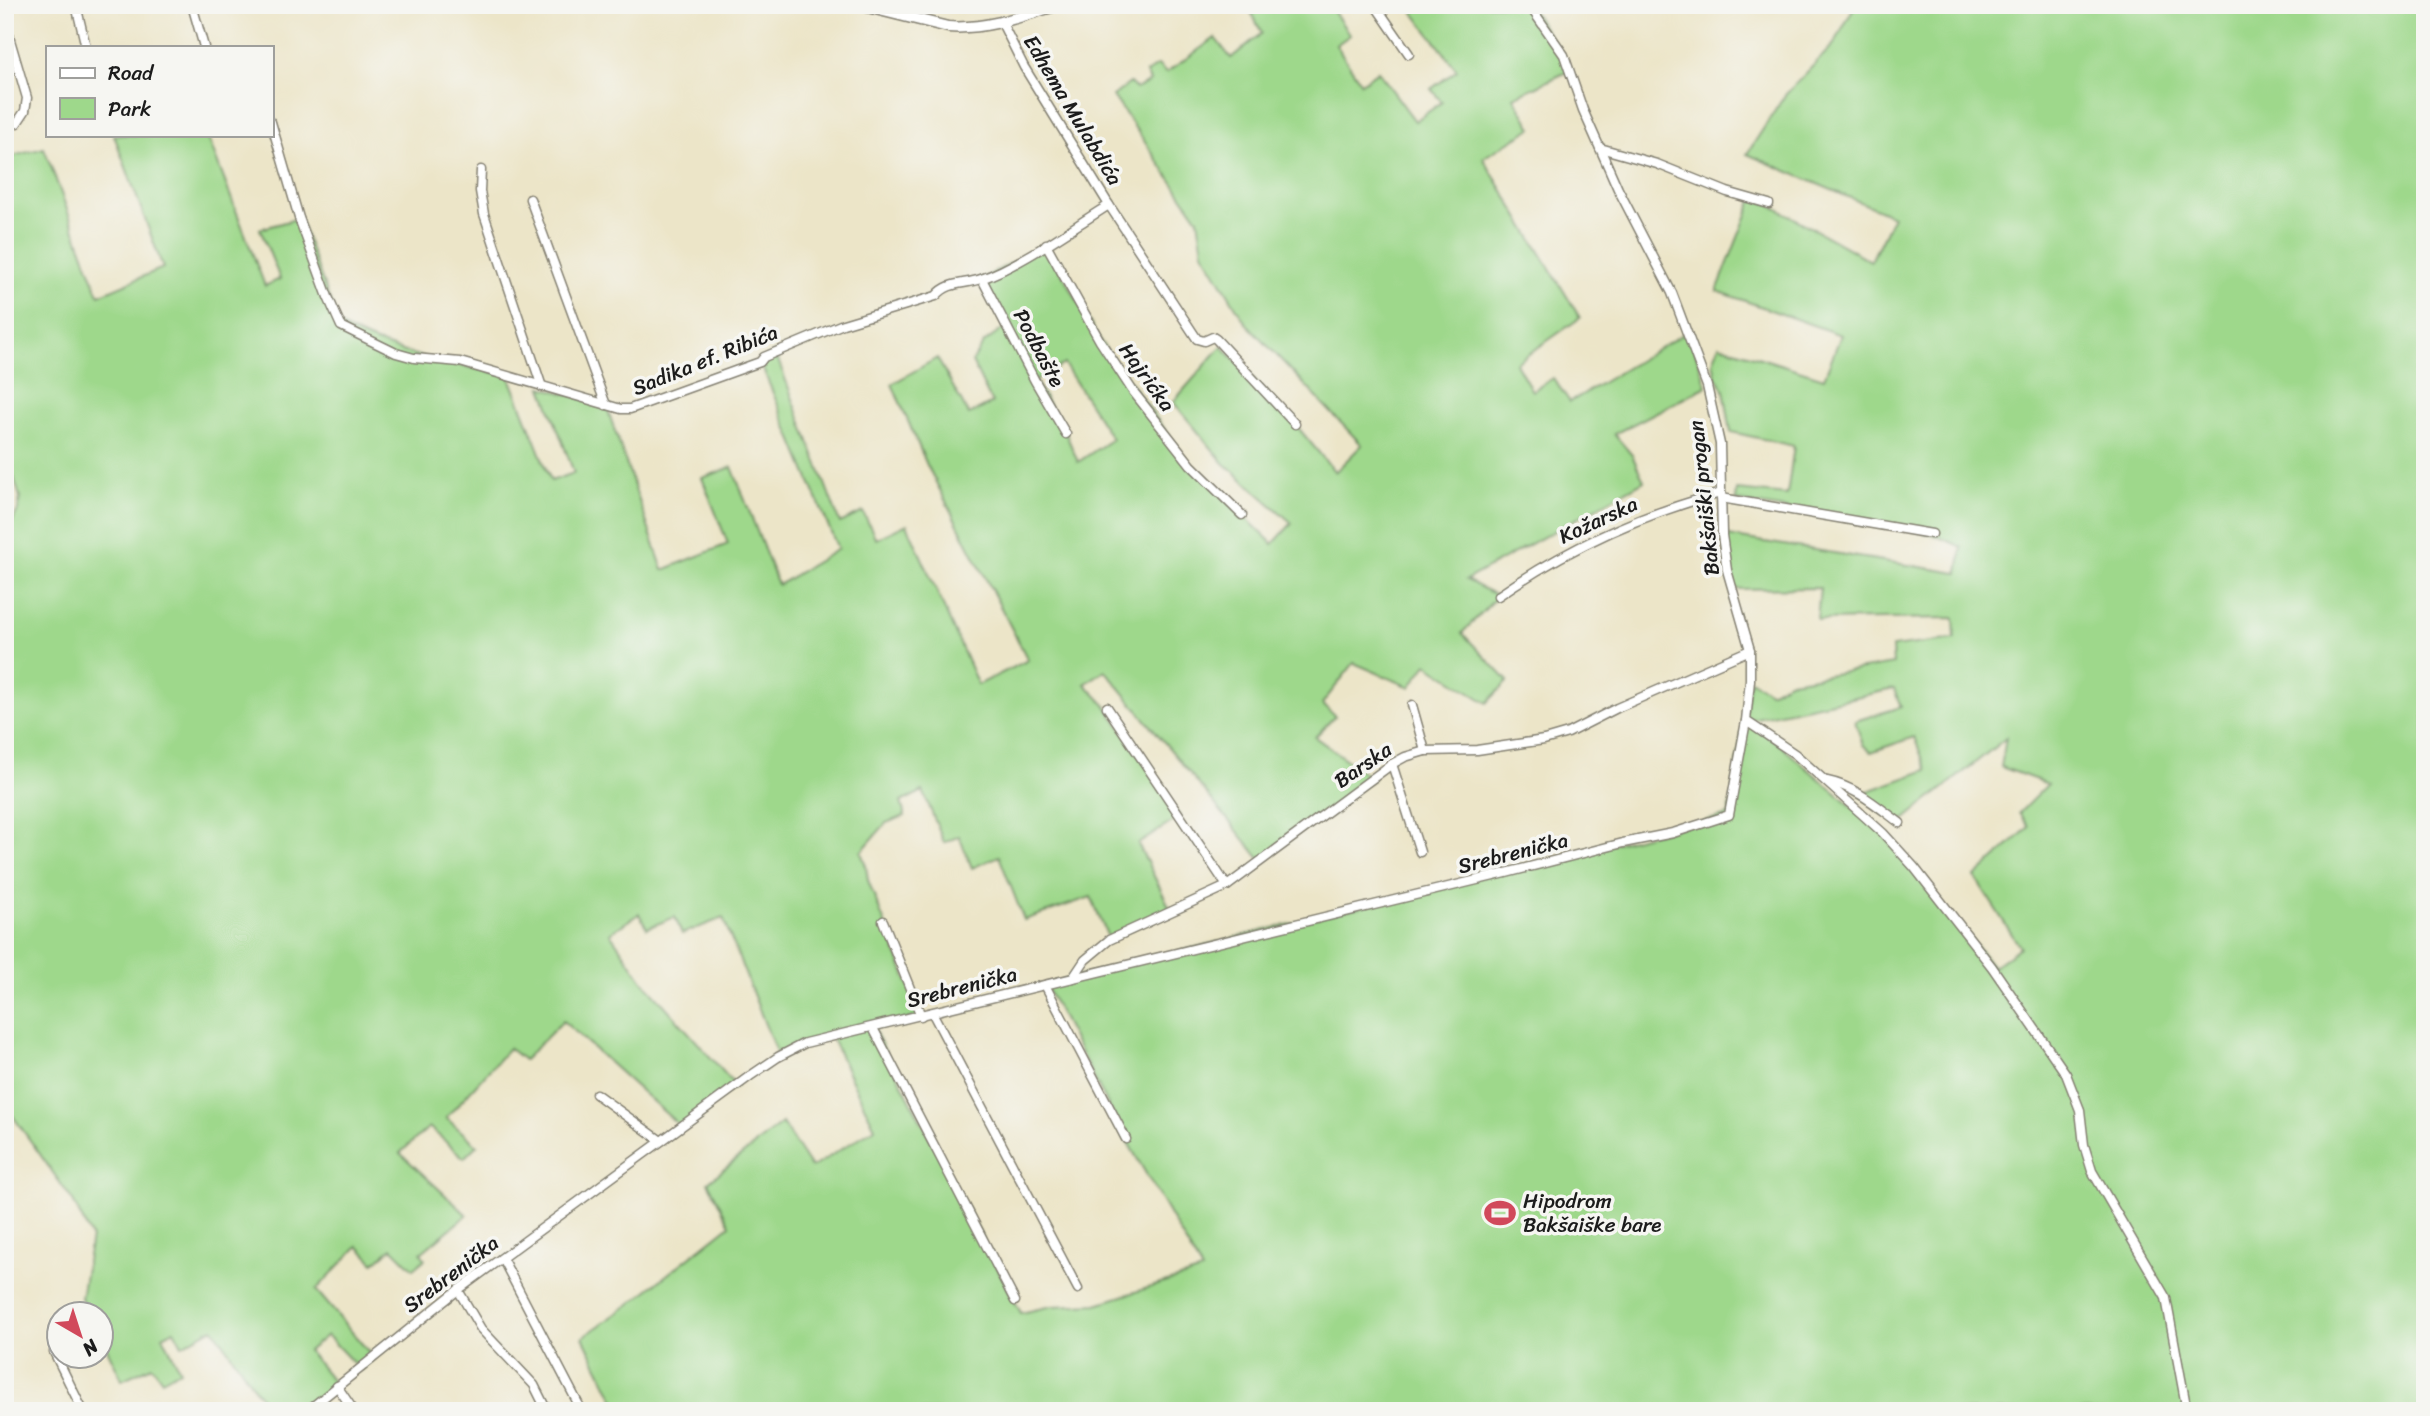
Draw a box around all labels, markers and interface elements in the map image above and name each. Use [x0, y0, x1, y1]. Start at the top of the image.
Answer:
street label: Edhema Mulabdića [1013, 27, 1133, 193]
legend [46, 46, 273, 136]
text: Road [108, 54, 155, 92]
text: Park [108, 90, 151, 128]
street label: Podbašte [1002, 302, 1076, 394]
street label: Sadika ef. Ribića [626, 313, 784, 407]
street label: Hajrićka [1108, 334, 1186, 420]
street label: Bakšaiški progan [1677, 418, 1731, 578]
street label: Kožarska [1552, 485, 1644, 555]
street label: Barska [1326, 731, 1400, 799]
street label: Srebrenička [1454, 821, 1573, 885]
street label: Srebrenička [903, 955, 1022, 1019]
place label: Hipodrom Bakšaiške bare [1523, 1182, 1662, 1244]
sports icon: Hipodrom Bakšaiške bare [1483, 1196, 1517, 1230]
street label: Srebrenička [395, 1225, 508, 1323]
north arrow [46, 1300, 116, 1370]
text: N [74, 1330, 107, 1365]

